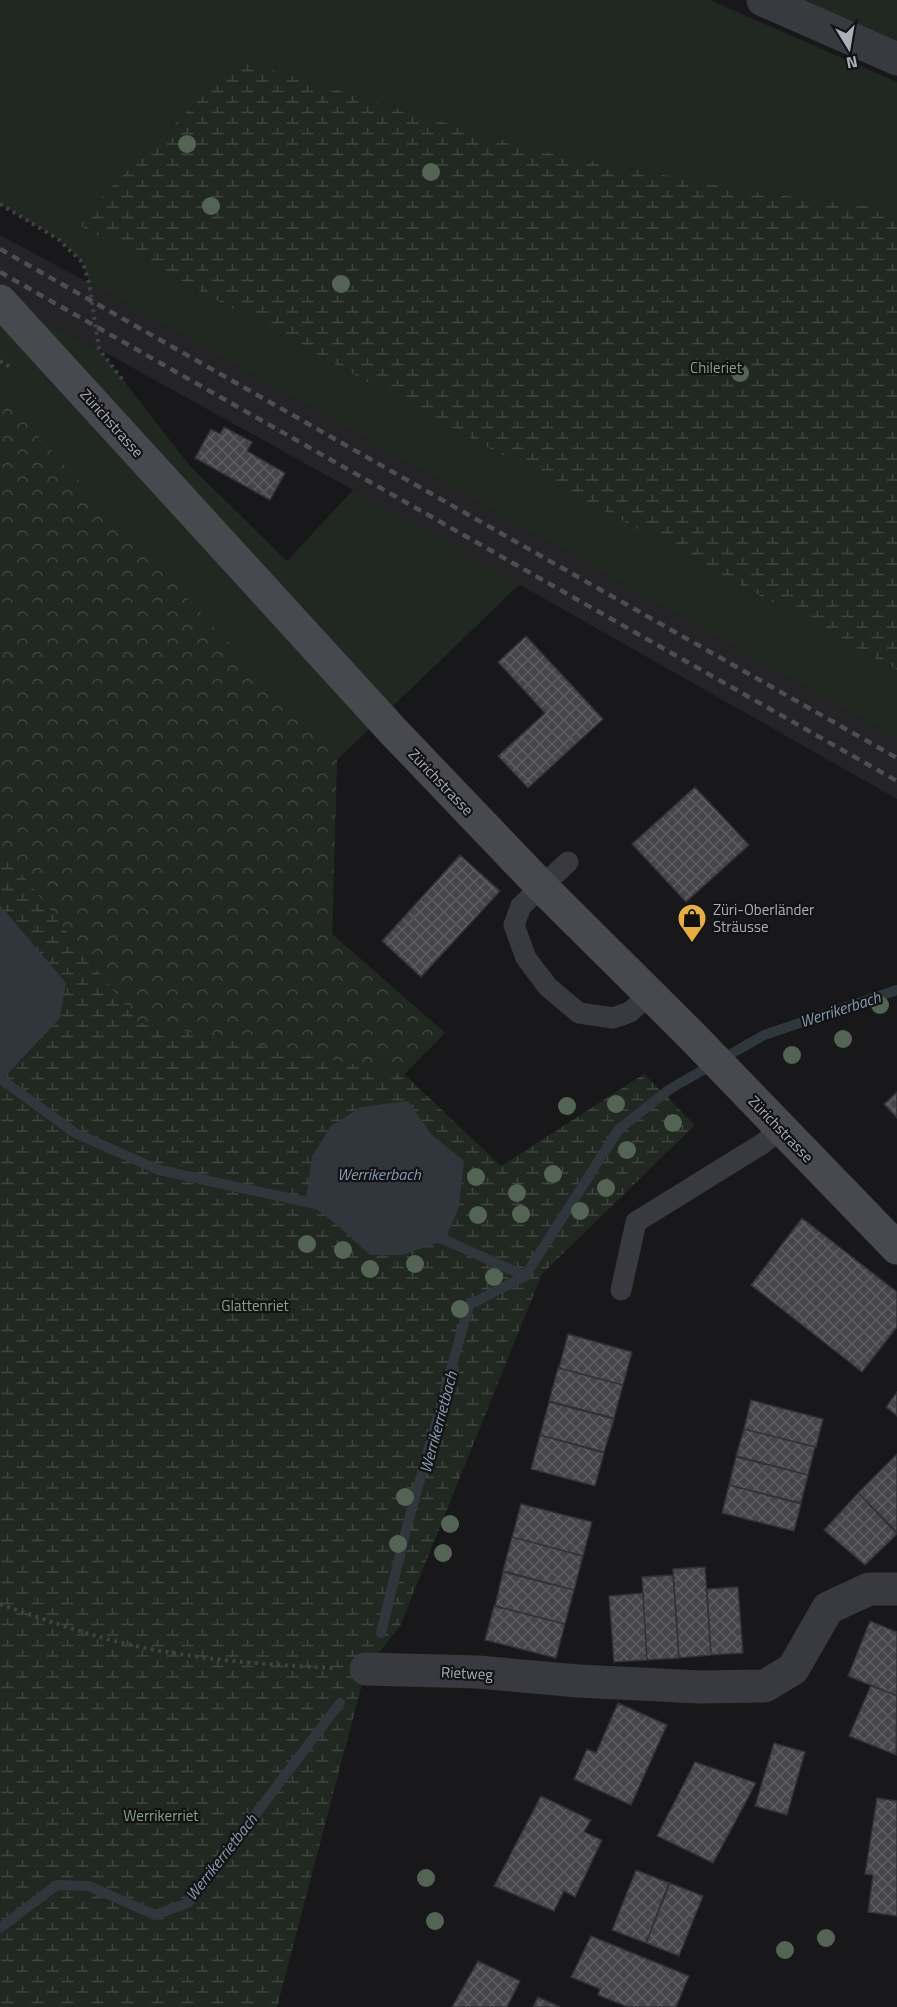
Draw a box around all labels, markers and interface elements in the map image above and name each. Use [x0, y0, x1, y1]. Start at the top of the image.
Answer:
north arrow [819, 18, 879, 78]
text: N [844, 50, 860, 76]
park label: Chileriet [690, 356, 743, 379]
street label: Zürichstrasse [75, 384, 149, 462]
street label: Zürichstrasse [403, 743, 479, 821]
place label: Züri-Oberländer Sträusse [713, 898, 814, 938]
shop icon: Züri-Oberländer Sträusse [676, 902, 708, 944]
water label: Werrikerbach [797, 984, 884, 1033]
street label: Zürichstrasse [743, 1090, 819, 1168]
water label: Werrikerbach [337, 1162, 422, 1186]
park label: Glattenriet [221, 1294, 290, 1317]
water label: Werrikerrietbach [413, 1368, 463, 1475]
street label: Rietweg [440, 1660, 494, 1686]
park label: Werrikerriet [123, 1804, 199, 1827]
water label: Werrikerrietbach [179, 1808, 263, 1905]

